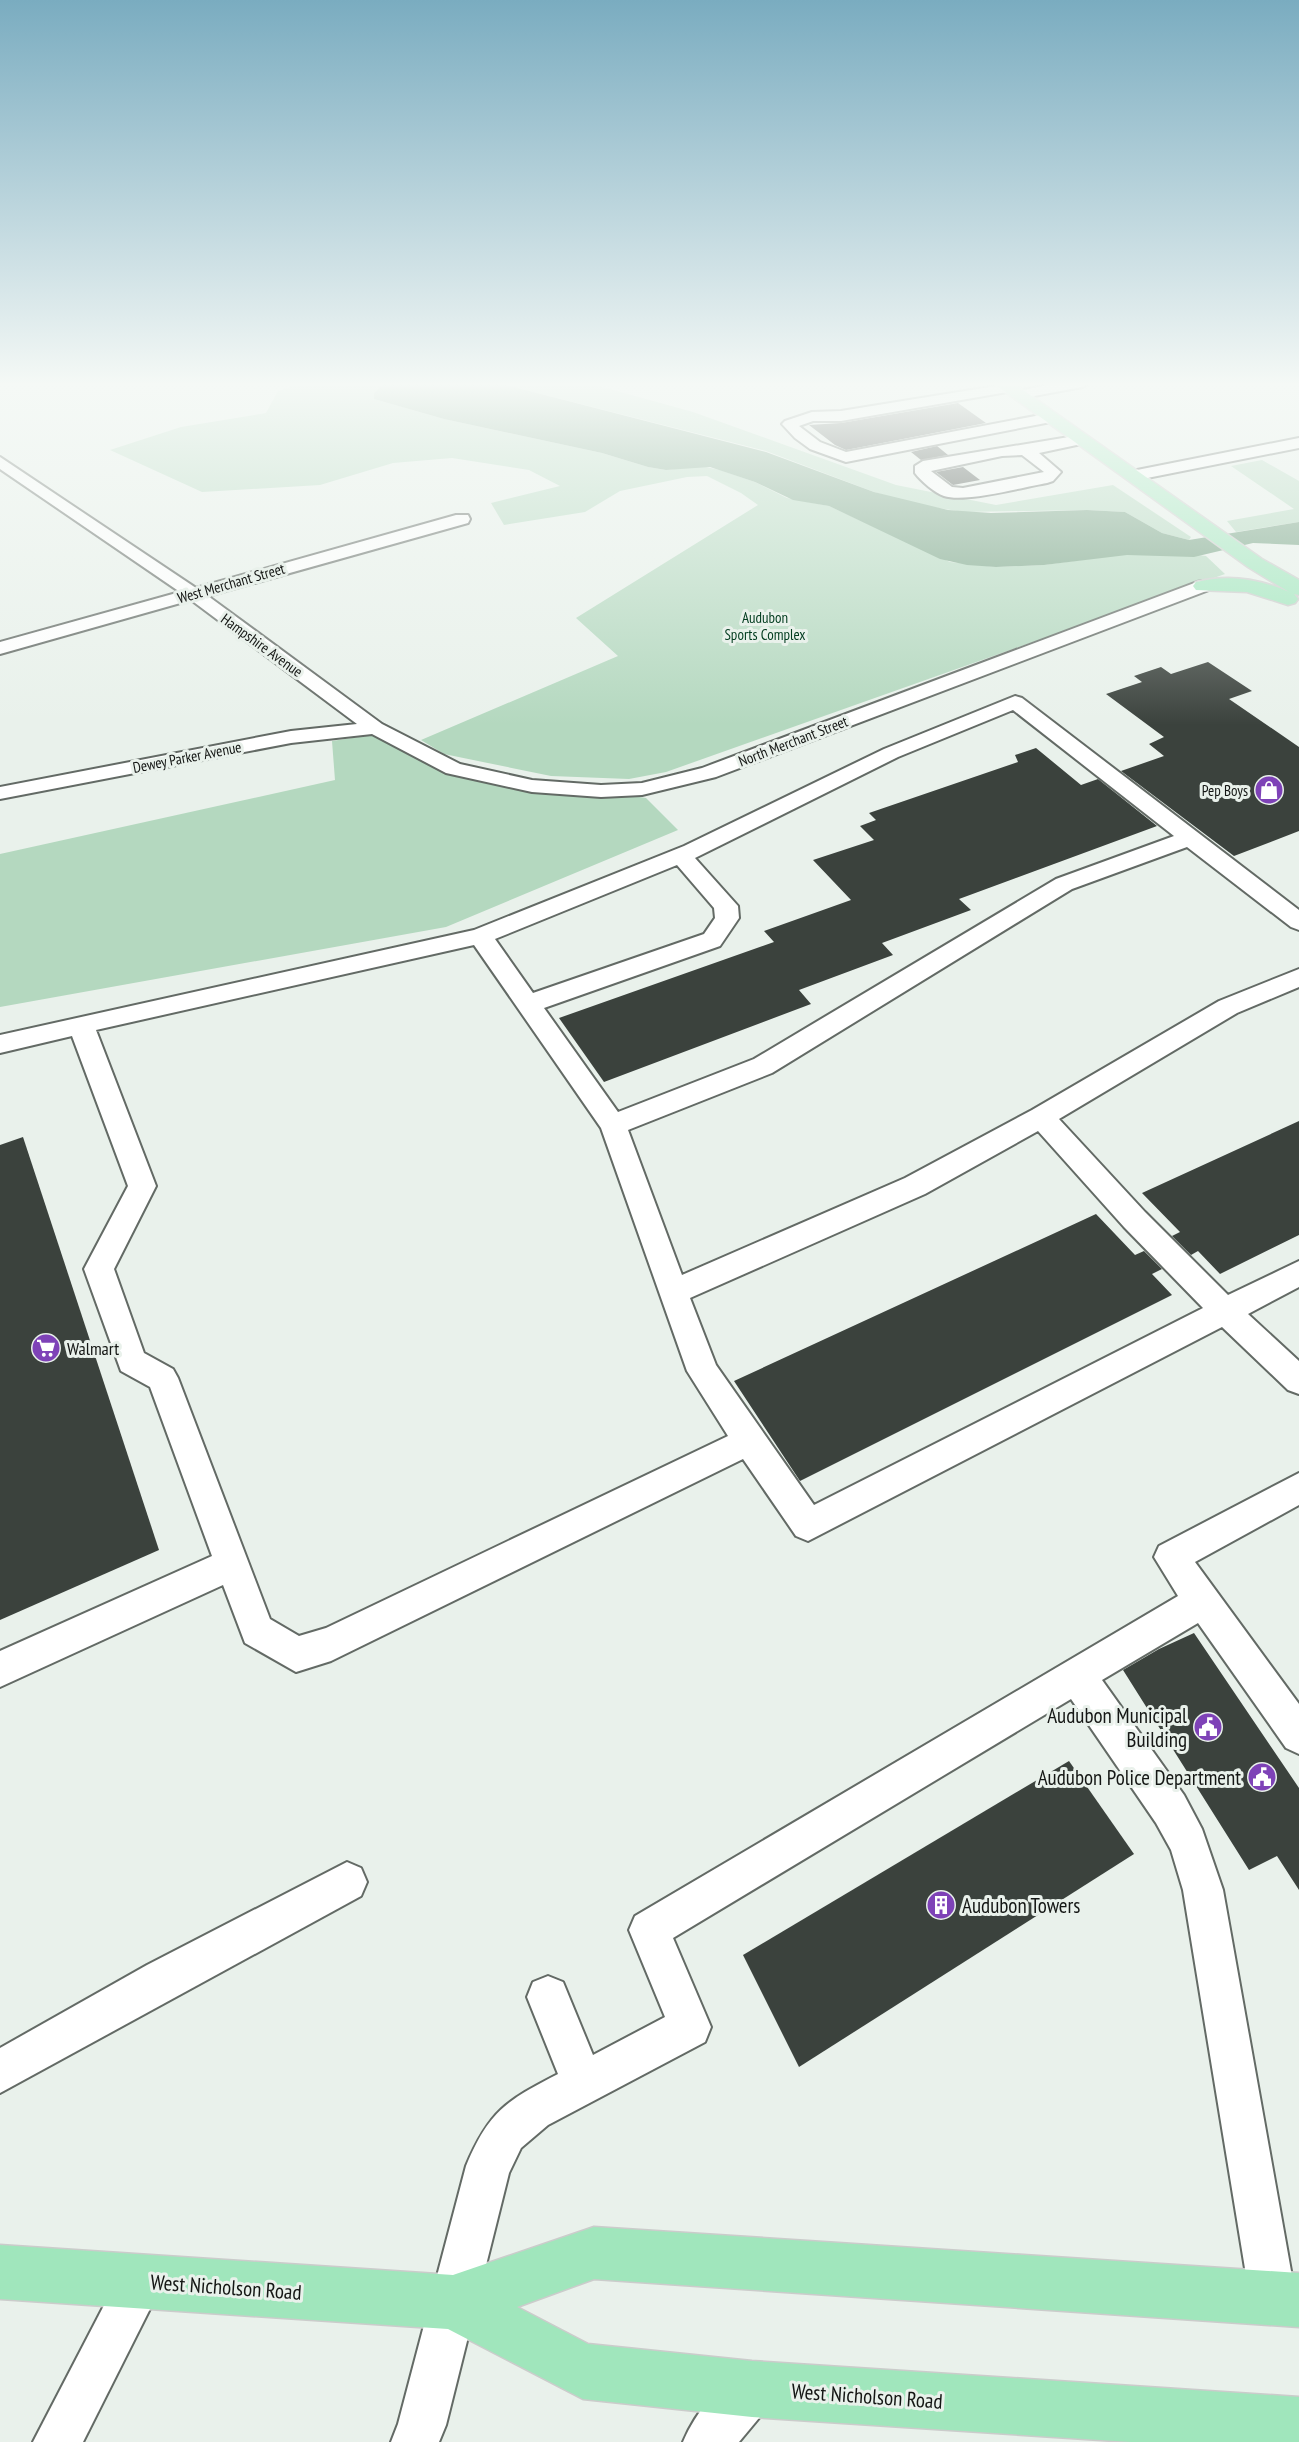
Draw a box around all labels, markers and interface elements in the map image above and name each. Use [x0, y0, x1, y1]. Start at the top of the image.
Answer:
street label: West Merchant Street [175, 559, 287, 607]
park label: Audubon Sports Complex [724, 608, 806, 644]
street label: Hampshire Avenue [217, 609, 307, 681]
street label: North Merchant Street [736, 711, 850, 771]
street label: Dewey Parker Avenue [131, 737, 243, 777]
shop icon: Pep Boys [1253, 774, 1285, 806]
place label: Pep Boys [1202, 781, 1248, 800]
supermarket icon: Walmart [30, 1332, 62, 1364]
place label: Walmart [67, 1337, 119, 1360]
place label: Audubon Municipal Building [1047, 1702, 1187, 1753]
public building icon: Audubon Municipal Building [1192, 1711, 1224, 1743]
public building icon: Audubon Police Department [1246, 1761, 1278, 1793]
place label: Audubon Police Department [1038, 1764, 1241, 1791]
building icon: Audubon Towers [925, 1889, 957, 1921]
place label: Audubon Towers [962, 1892, 1080, 1919]
street label: West Nicholson Road [149, 2268, 303, 2306]
street label: West Nicholson Road [790, 2377, 944, 2415]

